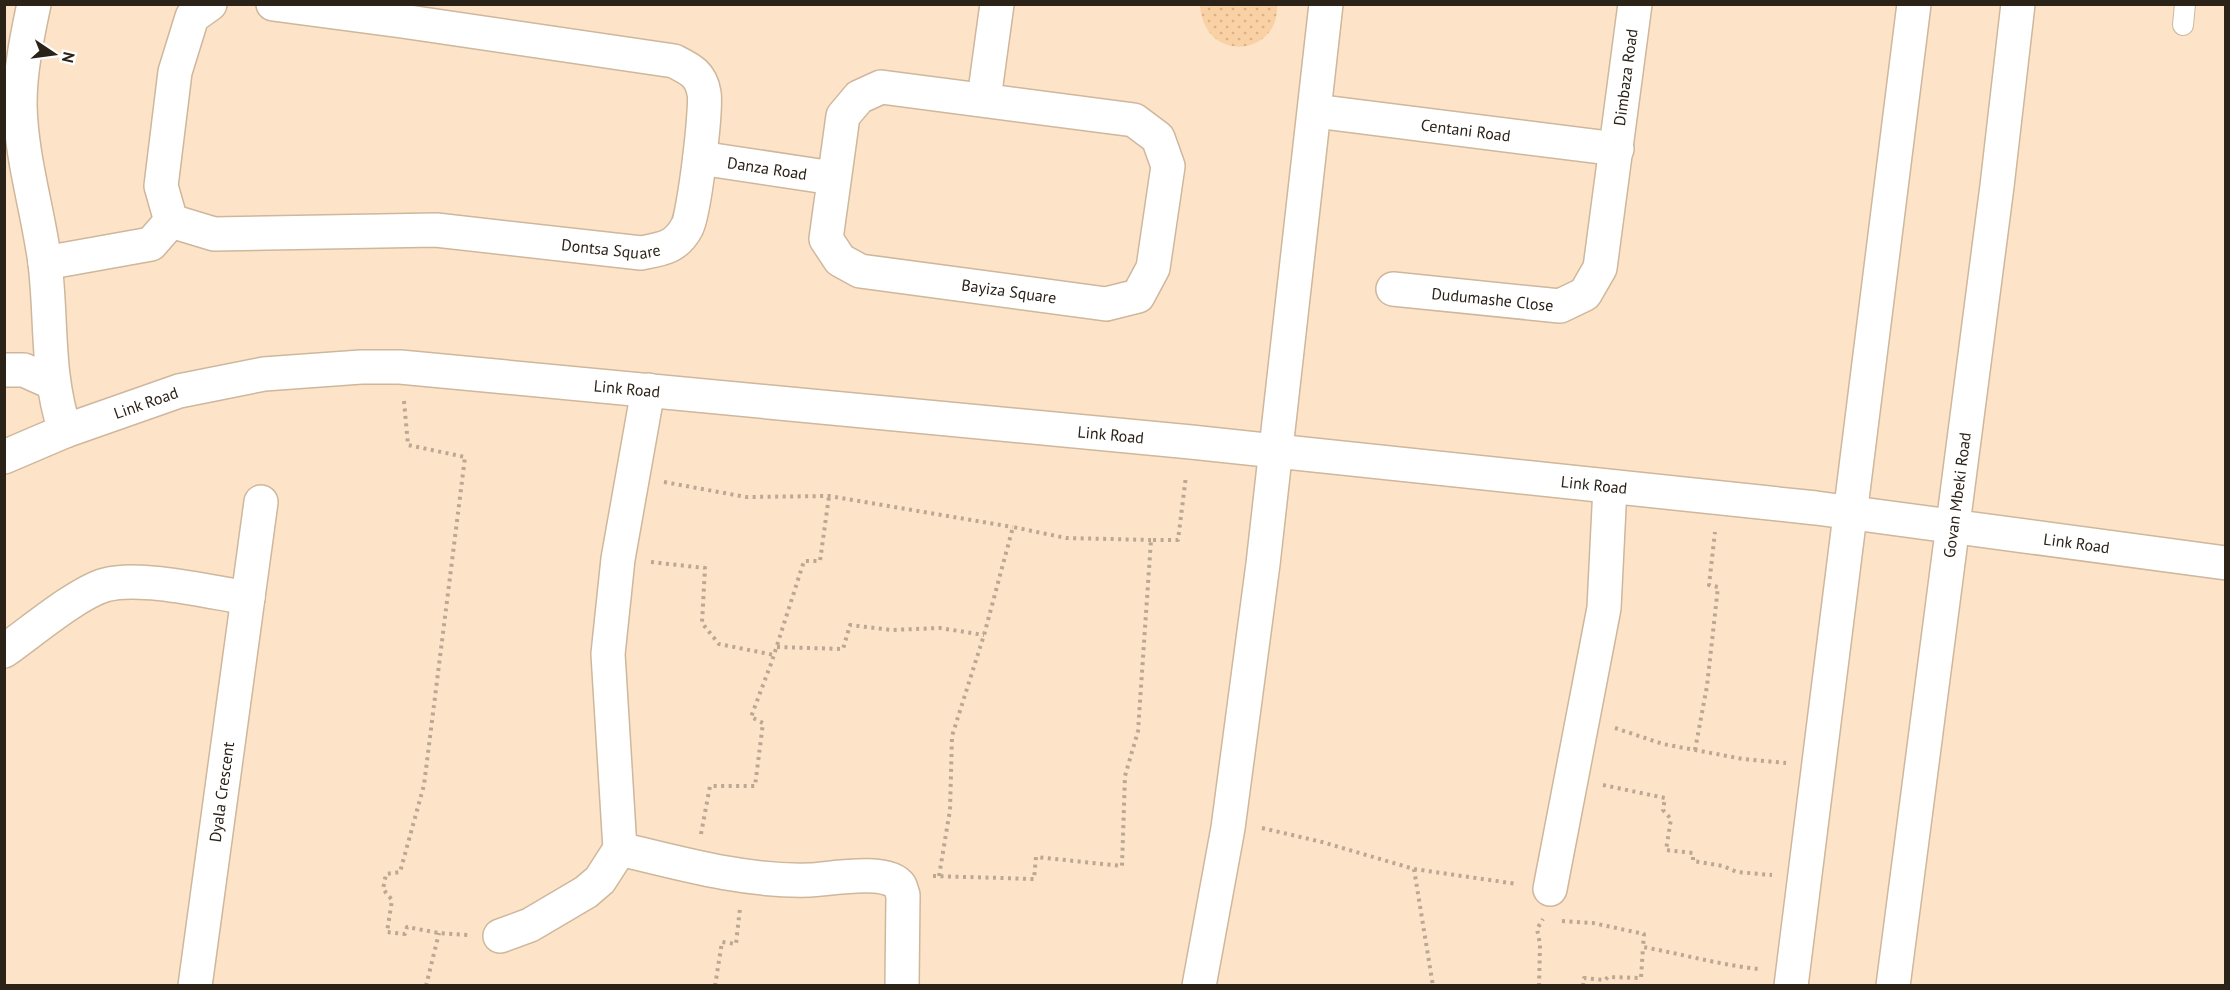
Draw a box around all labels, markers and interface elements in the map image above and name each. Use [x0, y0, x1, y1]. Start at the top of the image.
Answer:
north arrow [24, 24, 84, 84]
street label: Dimbaza Road [1609, 28, 1642, 127]
text: N [58, 50, 80, 65]
street label: Centani Road [1420, 114, 1512, 146]
street label: Danza Road [726, 152, 809, 184]
street label: Dontsa Square [560, 234, 662, 263]
street label: Bayiza Square [960, 274, 1058, 308]
street label: Dudumashe Close [1431, 283, 1554, 315]
street label: Link Road [593, 375, 661, 402]
street label: Link Road [111, 382, 181, 423]
street label: Link Road [1077, 421, 1145, 447]
street label: Govan Mbeki Road [1939, 431, 1975, 559]
street label: Link Road [1560, 471, 1628, 498]
street label: Link Road [2042, 529, 2111, 557]
street label: Dyala Crescent [205, 740, 238, 843]

